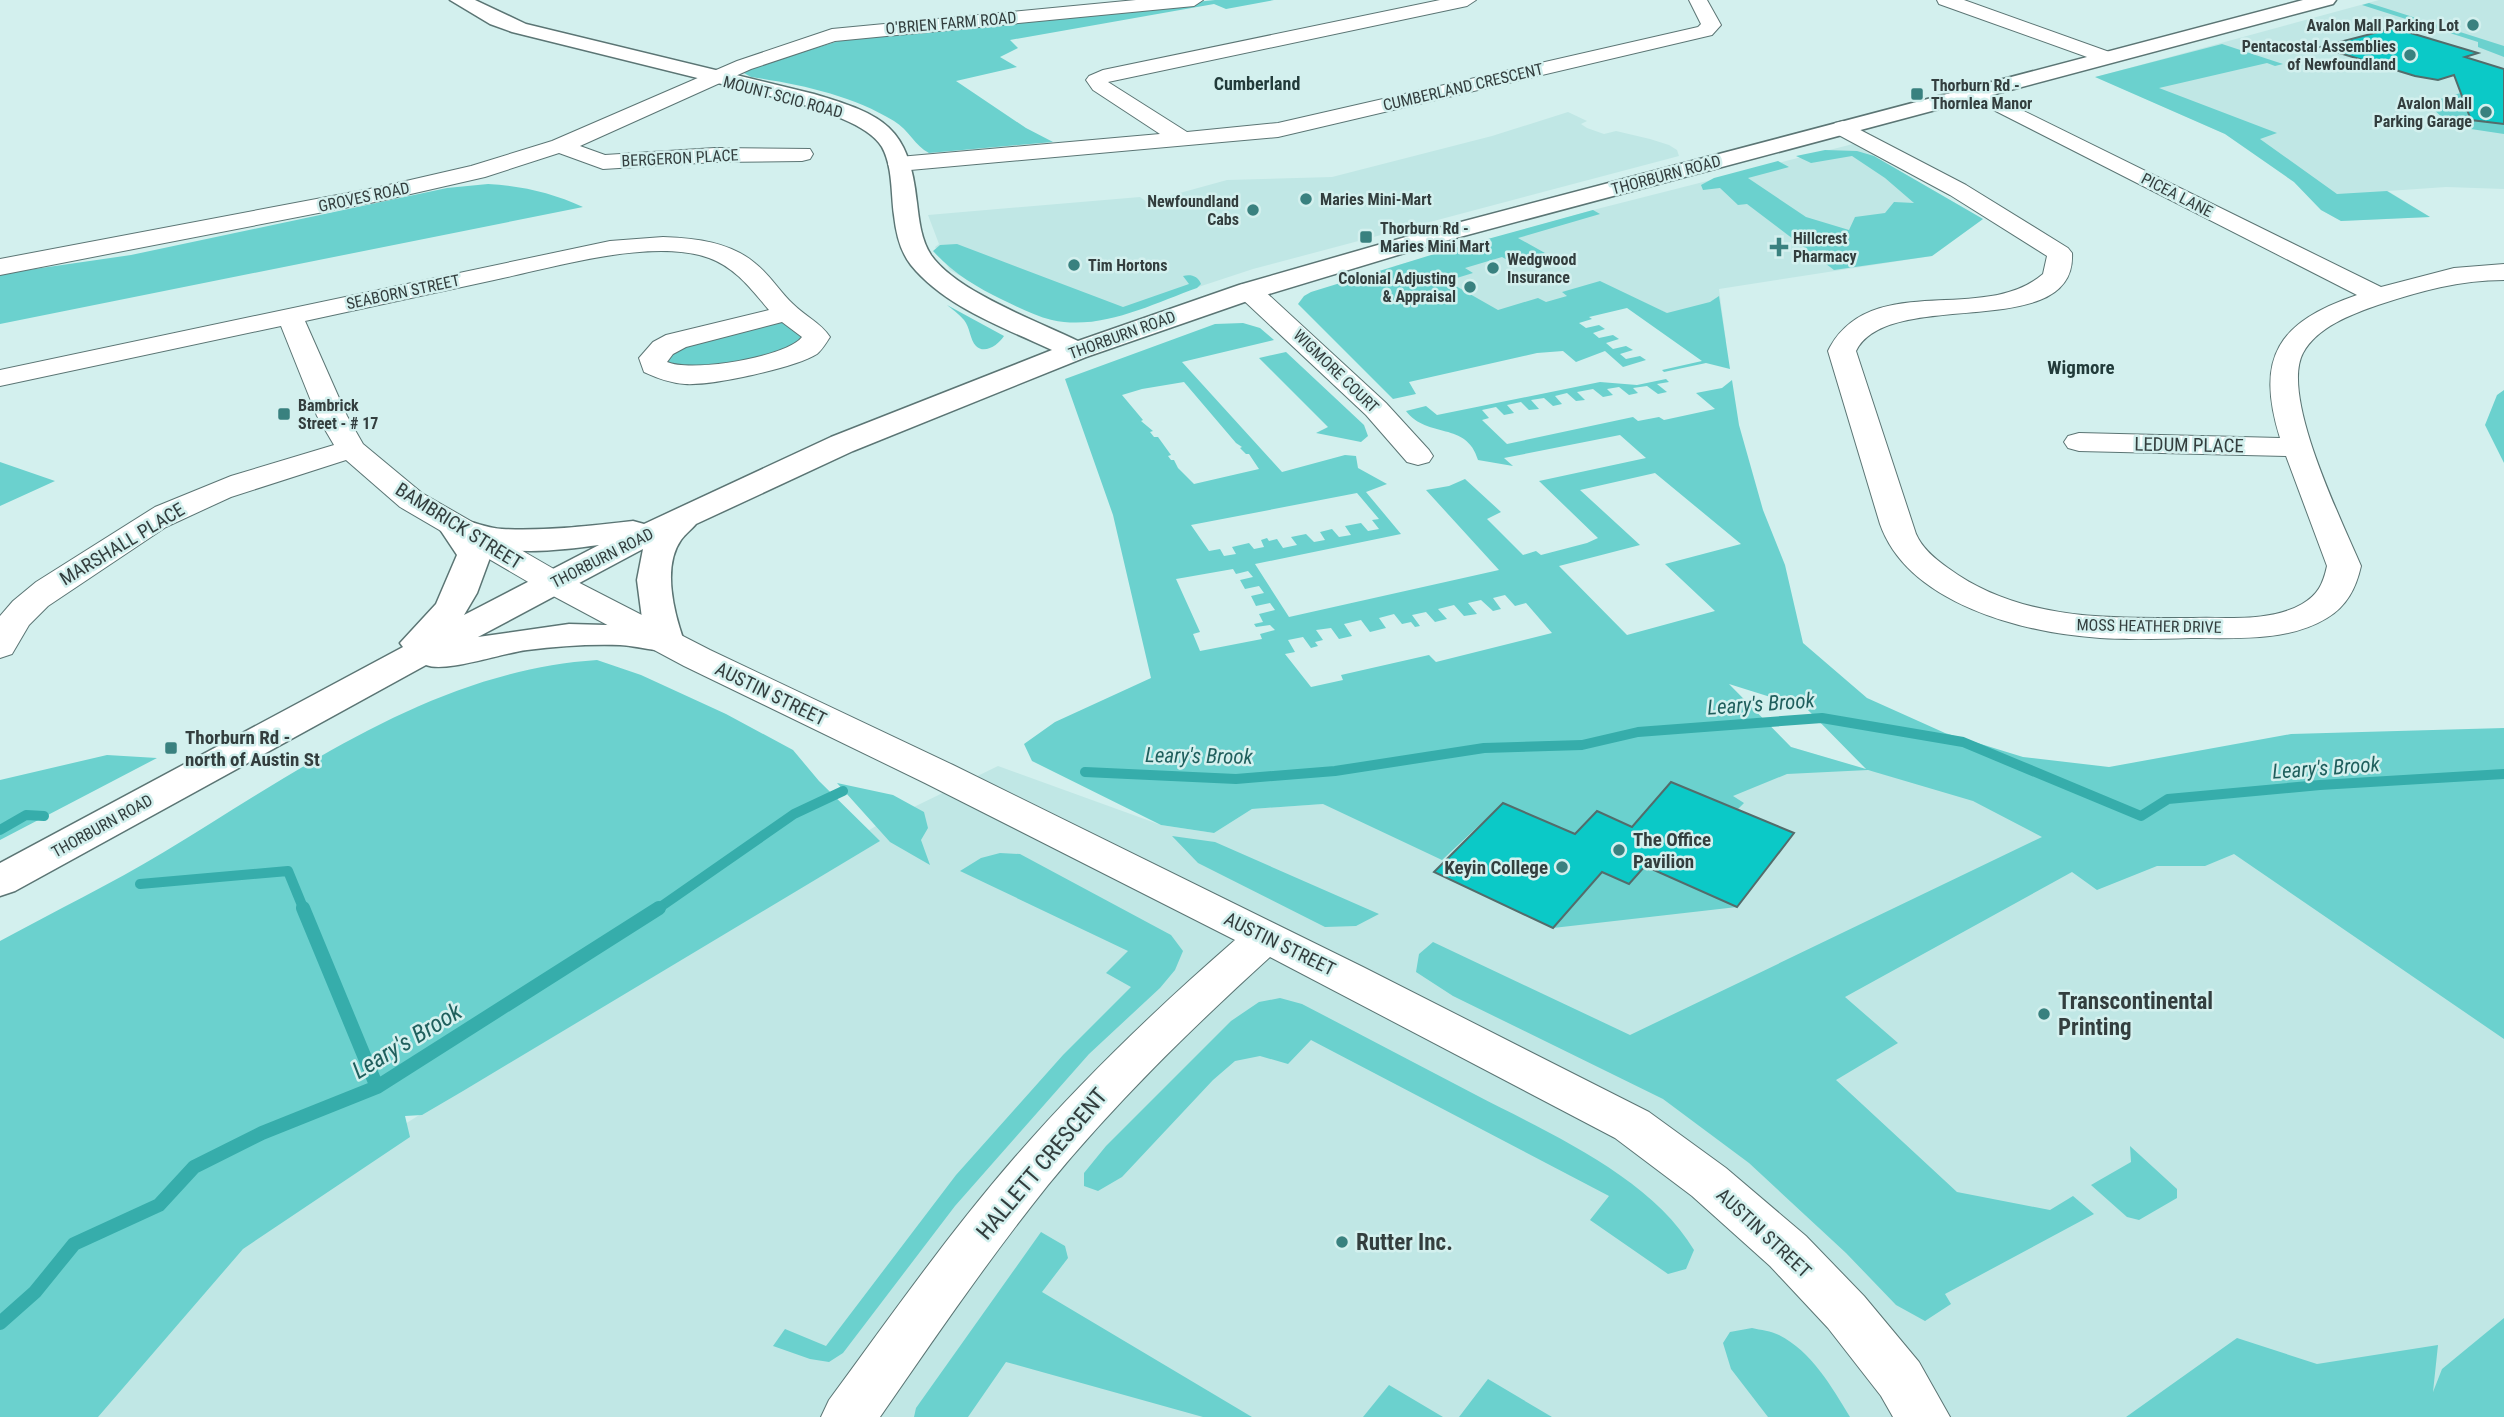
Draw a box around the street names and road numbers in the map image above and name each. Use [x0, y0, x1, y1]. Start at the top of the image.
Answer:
street label: O'BRIEN FARM ROAD [885, 8, 1017, 38]
street label: CUMBERLAND CRESCENT [1381, 59, 1545, 115]
street label: MOUNT SCIO ROAD [721, 72, 845, 122]
street label: BERGERON PLACE [621, 145, 739, 171]
street label: THORBURN ROAD [1609, 151, 1723, 199]
street label: PICEA LANE [2138, 169, 2216, 221]
street label: GROVES ROAD [317, 178, 411, 216]
street label: SEABORN STREET [345, 271, 461, 313]
street label: THORBURN ROAD [1066, 307, 1178, 363]
street label: WIGMORE COURT [1289, 325, 1383, 417]
street label: LEDUM PLACE [2134, 433, 2244, 457]
street label: BAMBRICK STREET [391, 478, 527, 574]
street label: MARSHALL PLACE [55, 498, 189, 590]
street label: THORBURN ROAD [548, 524, 656, 592]
street label: MOSS HEATHER DRIVE [2076, 615, 2222, 637]
street label: AUSTIN STREET [712, 657, 830, 731]
street label: THORBURN ROAD [48, 790, 156, 862]
street label: AUSTIN STREET [1221, 907, 1339, 981]
street label: HALLETT CRESCENT [971, 1083, 1113, 1245]
street label: AUSTIN STREET [1712, 1183, 1816, 1283]

